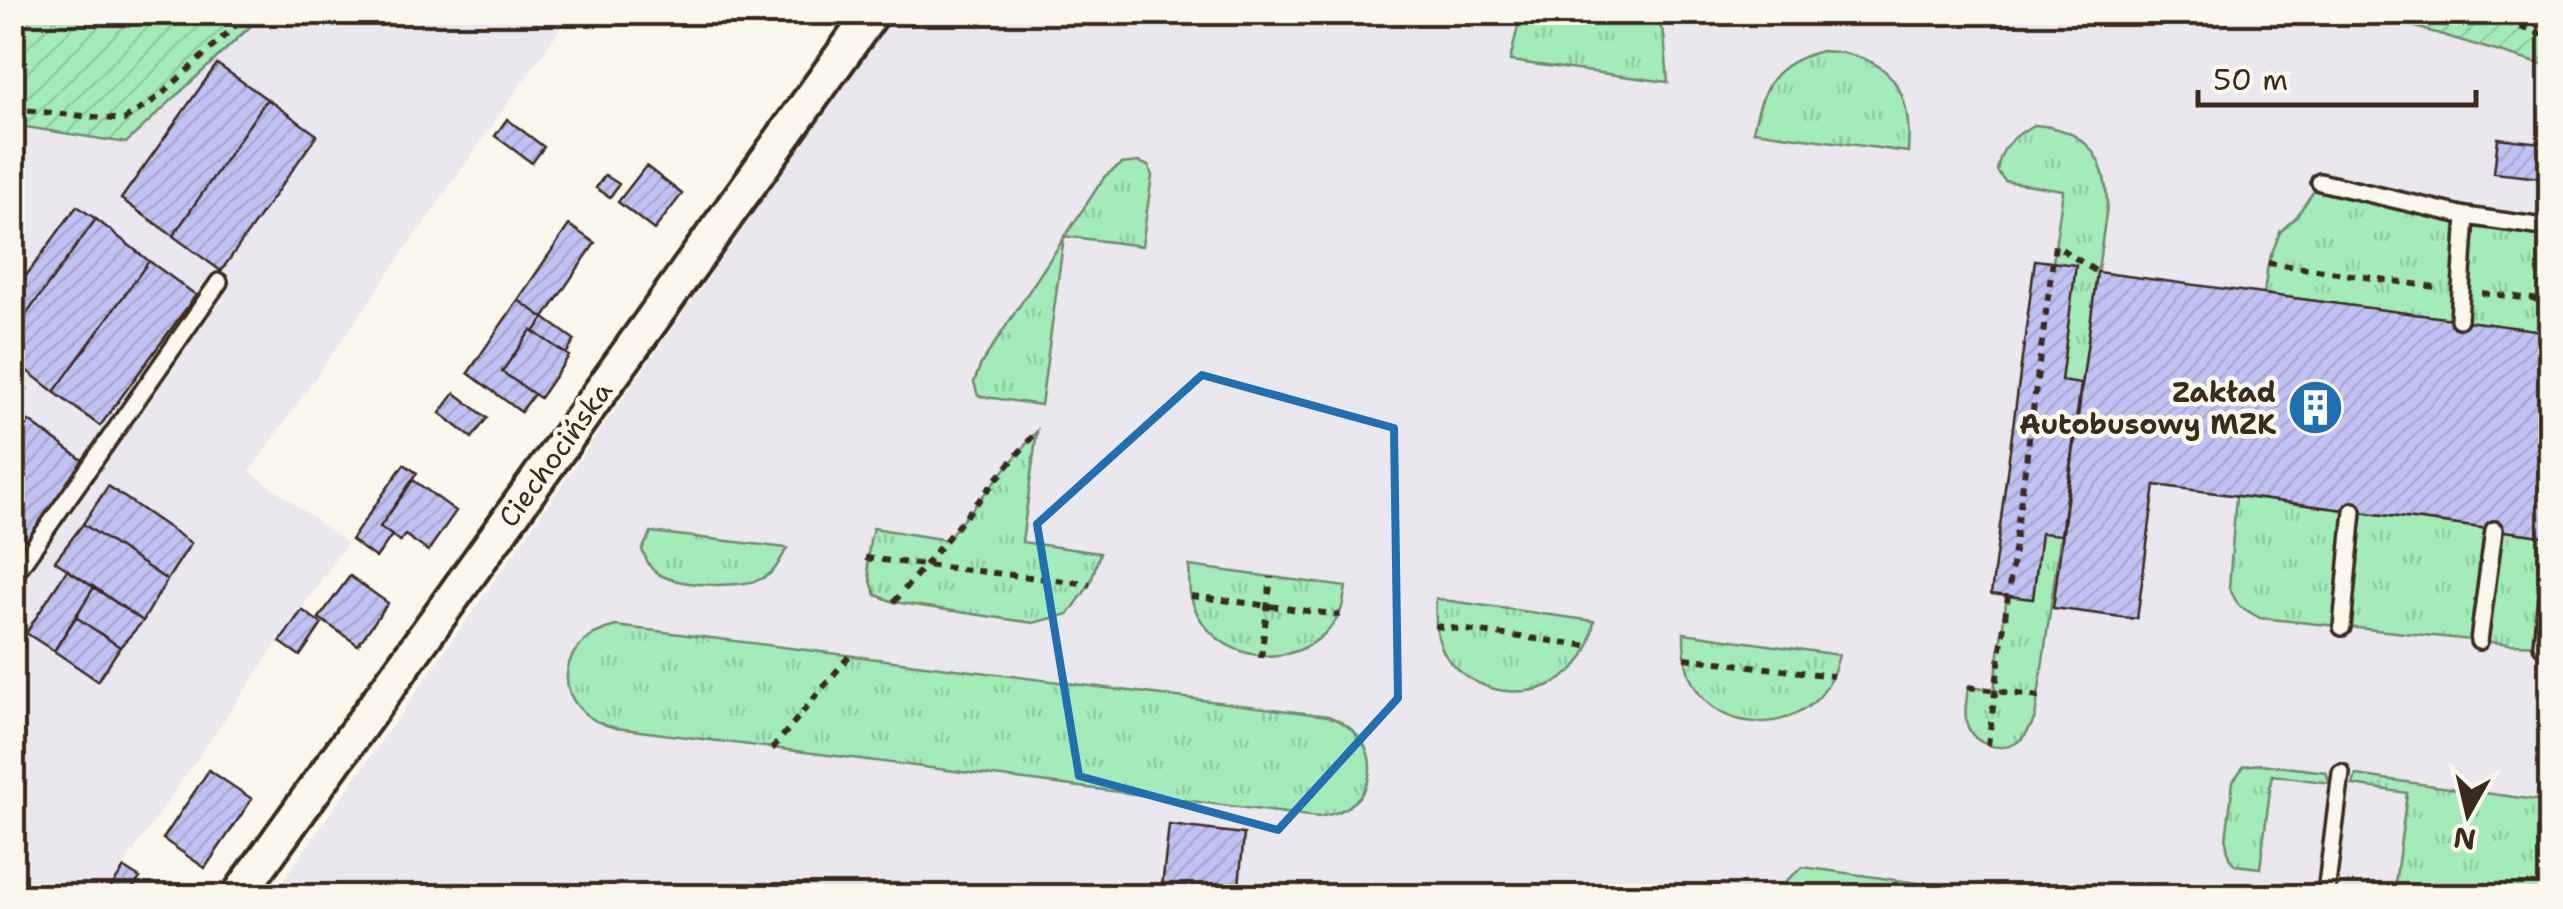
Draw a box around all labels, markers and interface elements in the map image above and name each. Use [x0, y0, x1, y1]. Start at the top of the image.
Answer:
scale bar [2198, 45, 2476, 107]
text: 50 m [2213, 59, 2288, 100]
street label: Ciechocińska [489, 373, 621, 535]
place label: Zakład Autobusowy MZK [2019, 373, 2276, 443]
building icon: Zakład Autobusowy MZK [2285, 378, 2345, 438]
north arrow [2418, 764, 2518, 864]
text: N [2451, 818, 2478, 859]

